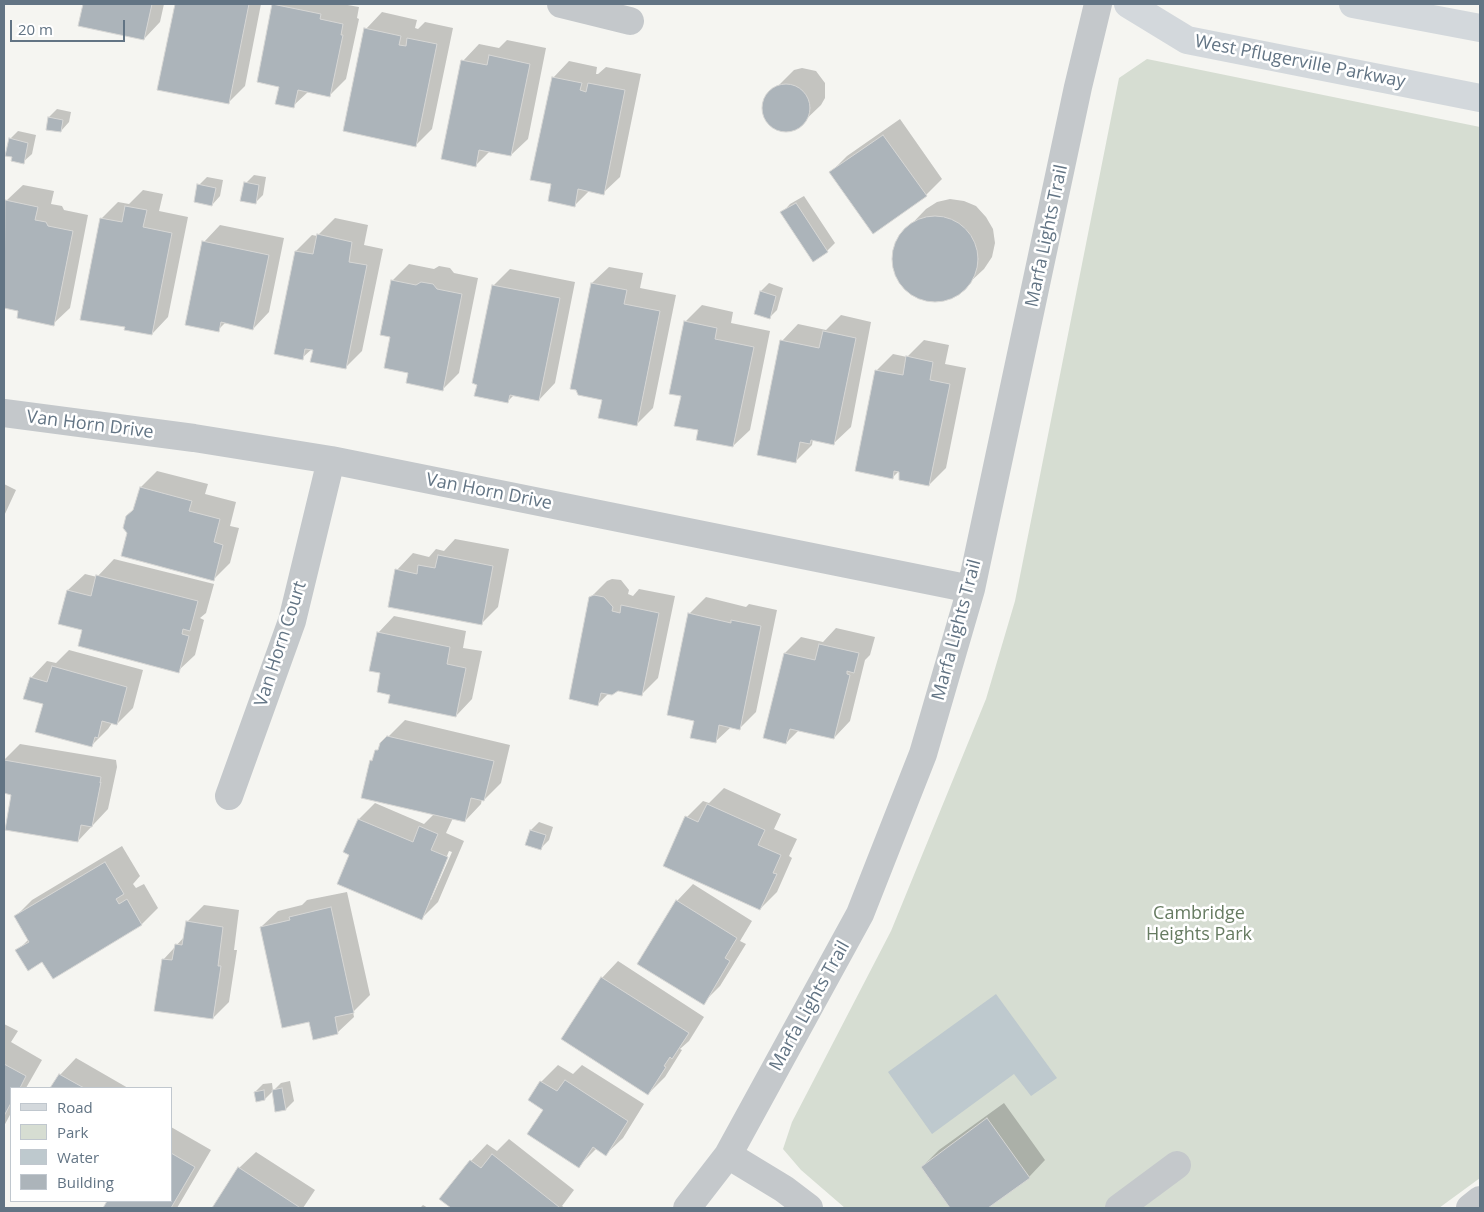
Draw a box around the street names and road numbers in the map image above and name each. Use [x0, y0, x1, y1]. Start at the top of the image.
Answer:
street label: West Pflugerville Parkway [1193, 31, 1407, 93]
street label: Marfa Lights Trail [1021, 163, 1073, 309]
street label: Van Horn Drive [25, 407, 155, 443]
street label: Van Horn Drive [424, 469, 554, 515]
street label: Marfa Lights Trail [928, 557, 986, 703]
street label: Van Horn Court [251, 579, 311, 709]
street label: Marfa Lights Trail [765, 937, 855, 1075]

